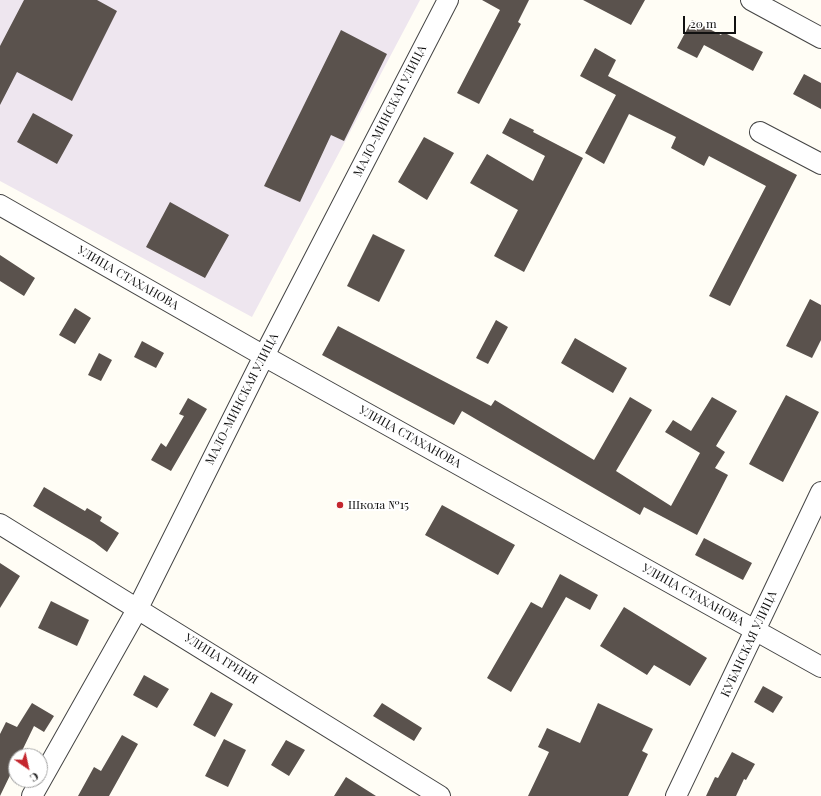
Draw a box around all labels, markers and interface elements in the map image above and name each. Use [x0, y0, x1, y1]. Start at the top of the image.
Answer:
scale bar [685, 8, 738, 34]
text: 20 m [690, 15, 717, 31]
street label: МАЛО-МИНСКАЯ УЛИЦА [350, 43, 430, 179]
street label: УЛИЦА СТАХАНОВА [75, 243, 181, 313]
street label: МАЛО-МИНСКАЯ УЛИЦА [202, 331, 282, 467]
street label: УЛИЦА СТАХАНОВА [356, 403, 464, 471]
place label: Школа №15 [348, 498, 409, 512]
marker: Школа №15 [335, 500, 345, 510]
street label: УЛИЦА СТАХАНОВА [639, 561, 747, 629]
street label: КУБАНСКАЯ УЛИЦА [718, 589, 780, 699]
street label: УЛИЦА ГРИНЯ [182, 631, 260, 687]
north arrow [8, 748, 48, 788]
text: С [27, 769, 42, 786]

